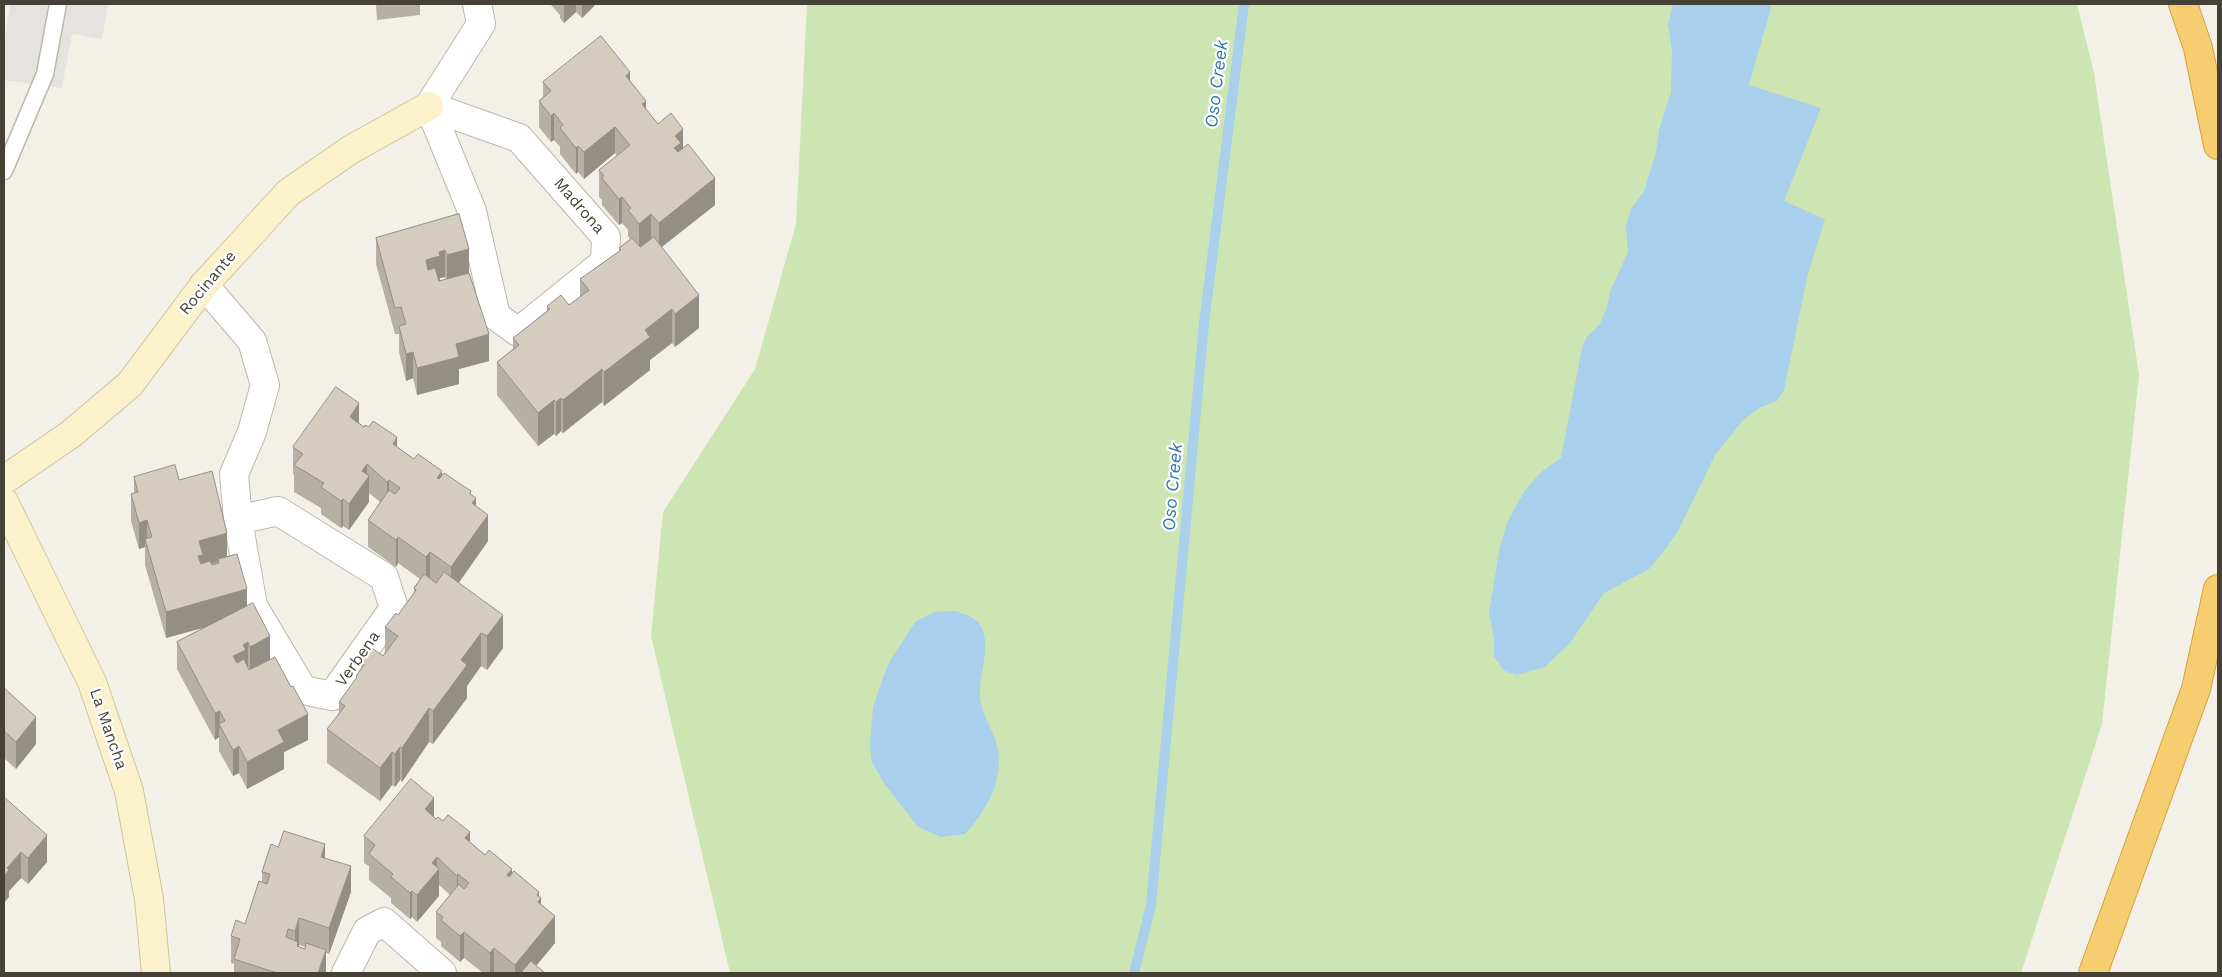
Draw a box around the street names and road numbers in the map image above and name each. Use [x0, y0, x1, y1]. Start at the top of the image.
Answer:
street label: Madrona [550, 174, 608, 238]
street label: Rocinante [176, 247, 240, 319]
street label: Verbena [332, 627, 384, 691]
street label: La Mancha [85, 686, 131, 772]

